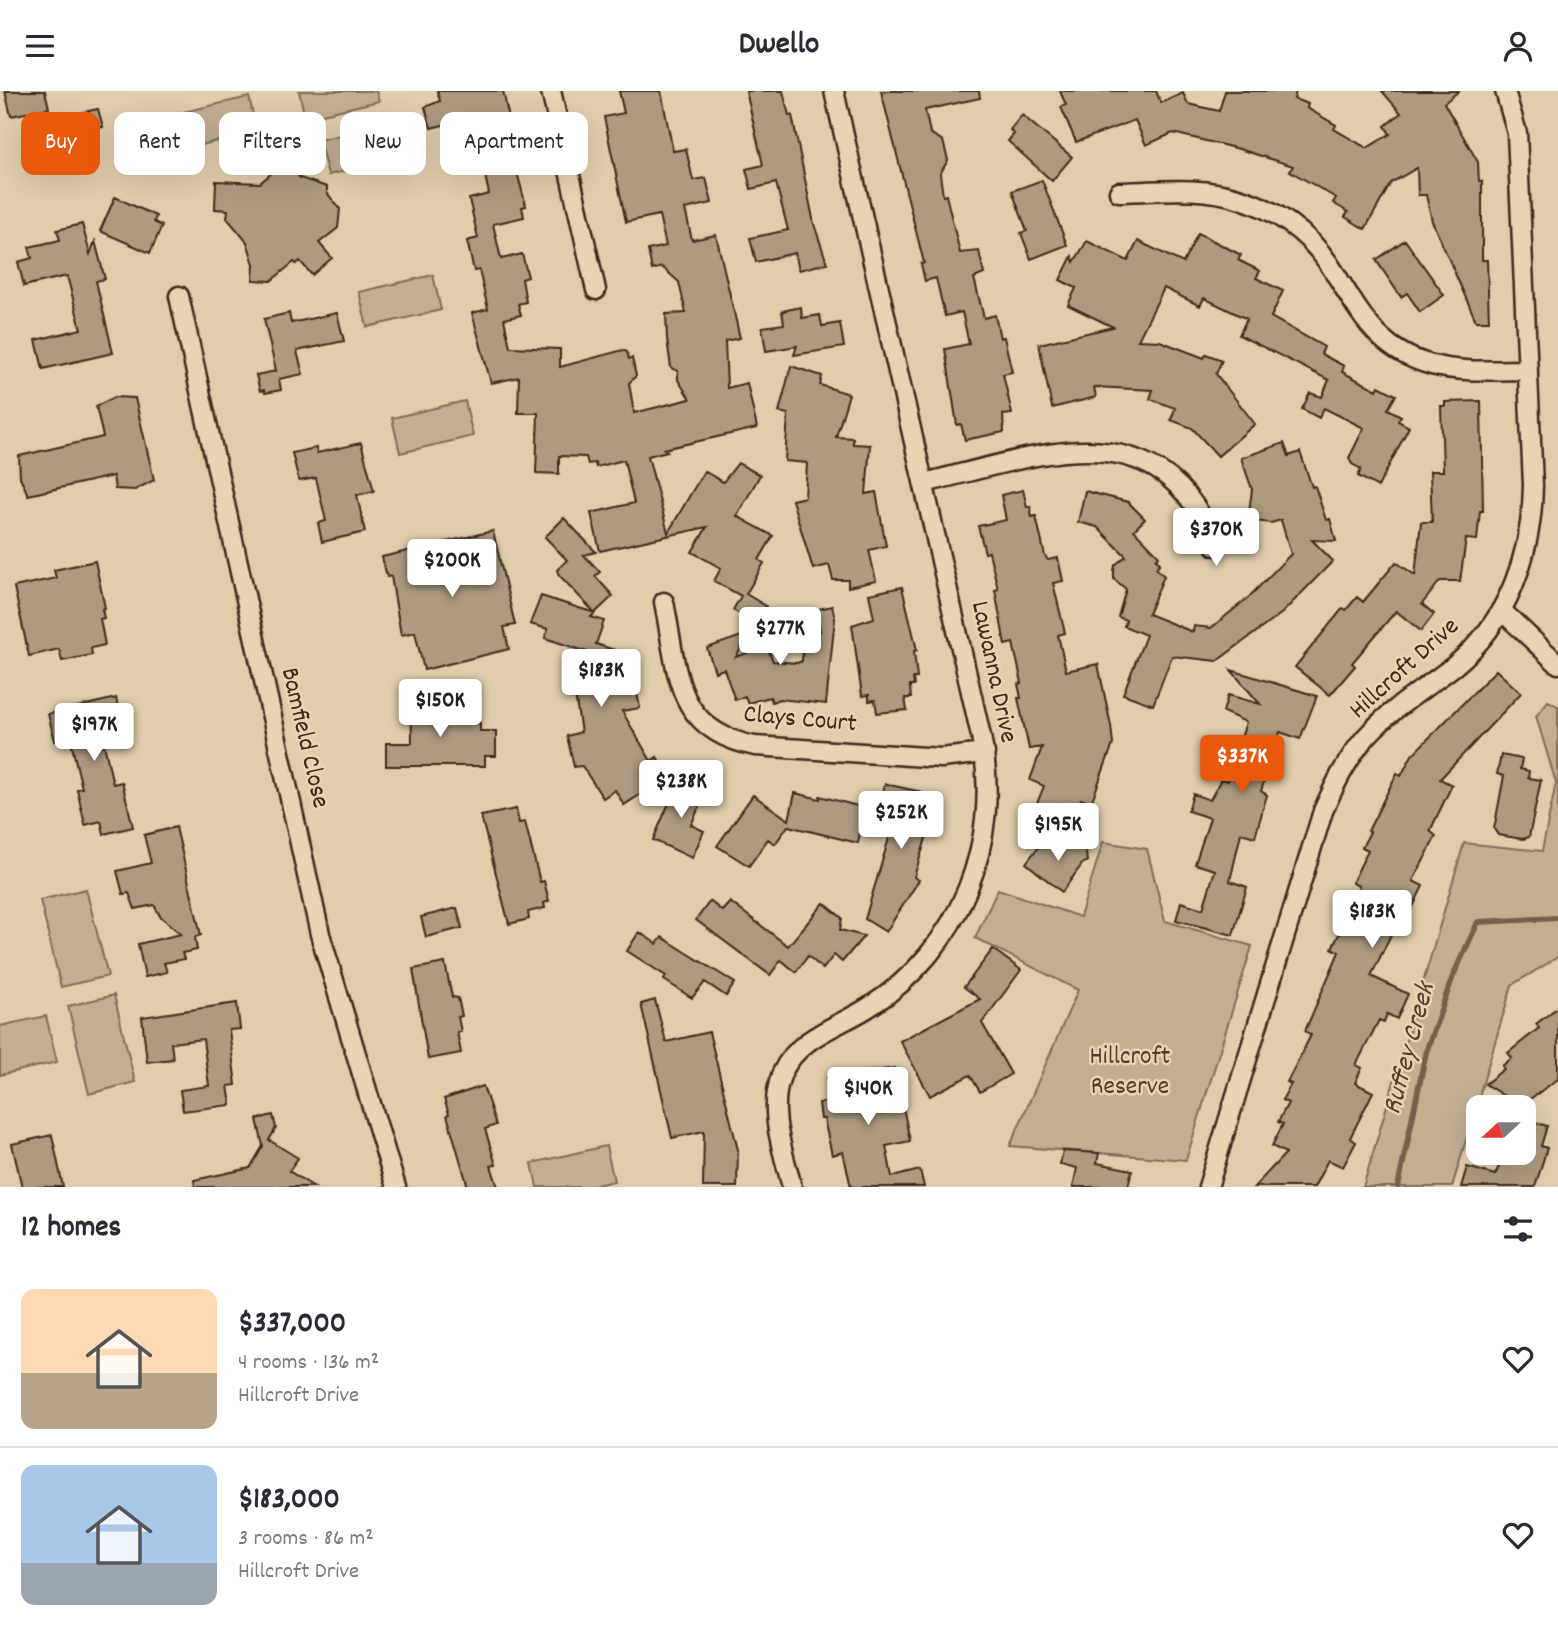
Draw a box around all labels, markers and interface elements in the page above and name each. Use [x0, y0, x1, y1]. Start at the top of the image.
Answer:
text: Dwello [739, 23, 819, 69]
icon: menu [21, 27, 59, 65]
icon: person [1499, 27, 1537, 65]
chip: Buy [21, 112, 100, 175]
chip: Rent [114, 112, 205, 175]
chip: Filters [219, 112, 326, 175]
chip: New [340, 112, 426, 175]
chip: Apartment [440, 112, 588, 175]
pin: $370K [1167, 509, 1265, 568]
text: $370K [1189, 514, 1243, 547]
pin: $200K [403, 539, 501, 599]
text: $200K [423, 545, 481, 578]
street label: Lawanna Drive [960, 598, 1026, 746]
pin: $277K [731, 607, 829, 667]
street label: Hillcroft Drive [1342, 609, 1468, 729]
text: $277K [755, 613, 805, 646]
pin: $183K [552, 649, 650, 709]
text: $183K [578, 655, 624, 688]
street label: Bamfield Close [270, 664, 338, 812]
pin: $150K [391, 679, 489, 739]
text: $150K [415, 685, 465, 718]
street label: Clays Court [742, 697, 859, 743]
pin: $197K [45, 703, 143, 763]
text: $197K [71, 709, 117, 742]
pin: $337K [1193, 735, 1291, 795]
text: $337K [1216, 741, 1268, 774]
pin: $238K [632, 761, 730, 820]
text: $238K [655, 766, 707, 799]
pin: $252K [852, 791, 950, 851]
text: $252K [874, 797, 928, 830]
pin: $195K [1009, 803, 1107, 863]
text: $195K [1034, 809, 1082, 842]
pin: $183K [1323, 891, 1421, 950]
text: $183K [1349, 896, 1395, 929]
water label: Ruffey Creek [1374, 976, 1448, 1119]
park label: Hillcroft Reserve [1090, 1039, 1171, 1106]
pin: $140K [819, 1067, 917, 1127]
text: $140K [843, 1073, 893, 1106]
north arrow [1466, 1095, 1536, 1165]
map controls [1466, 1095, 1536, 1165]
text: 12 homes [21, 1208, 121, 1251]
icon: filters [1499, 1210, 1537, 1248]
text: $337,000 [238, 1304, 346, 1347]
icon: home [77, 1317, 161, 1401]
icon: heart [1499, 1340, 1537, 1378]
text: 4 rooms · 136 m² [238, 1347, 379, 1380]
text: Hillcroft Drive [238, 1380, 359, 1413]
text: $183,000 [238, 1480, 340, 1523]
icon: home [77, 1493, 161, 1577]
icon: heart [1499, 1516, 1537, 1554]
text: 3 rooms · 86 m² [238, 1523, 374, 1556]
text: Hillcroft Drive [238, 1556, 359, 1589]

